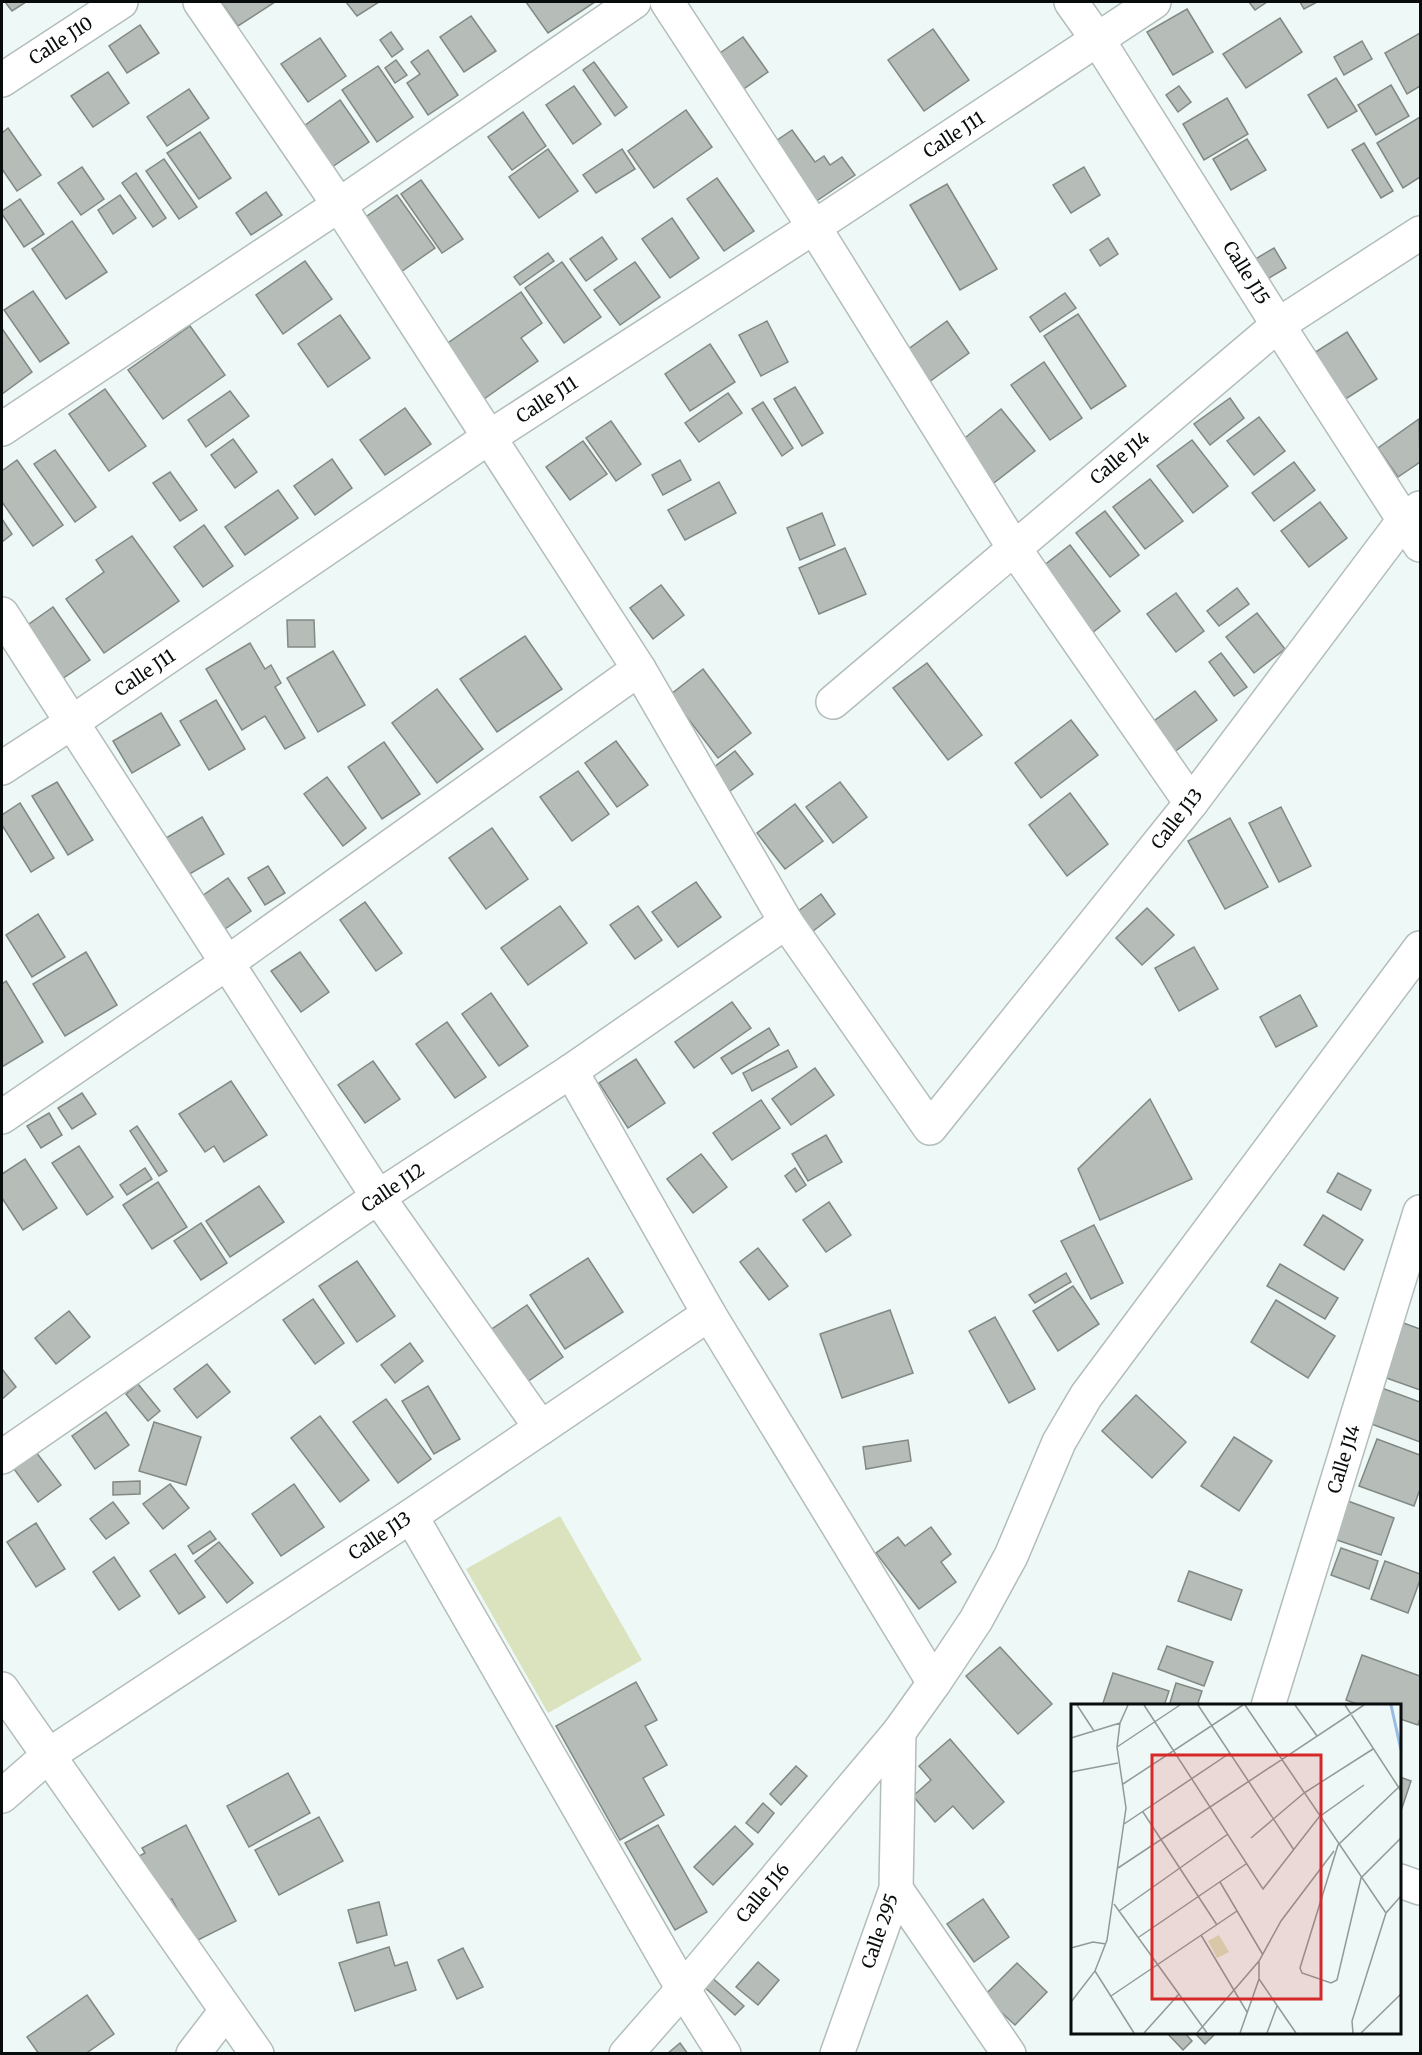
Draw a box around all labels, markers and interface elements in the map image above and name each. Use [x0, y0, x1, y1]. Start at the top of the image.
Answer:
street label: Calle J10 [24, 11, 97, 70]
street label: Calle J11 [919, 106, 989, 163]
street label: Calle J15 [1218, 237, 1275, 309]
street label: Calle J11 [512, 371, 582, 428]
street label: Calle J14 [1085, 426, 1154, 489]
street label: Calle J11 [110, 644, 180, 701]
street label: Calle J13 [1146, 784, 1207, 854]
street label: Calle J12 [357, 1158, 429, 1217]
street label: Calle J14 [1322, 1422, 1365, 1496]
street label: Calle J13 [344, 1506, 415, 1565]
inset map [1071, 1704, 1401, 2034]
street label: Calle J16 [731, 1858, 794, 1927]
street label: Calle 295 [856, 1890, 903, 1971]

